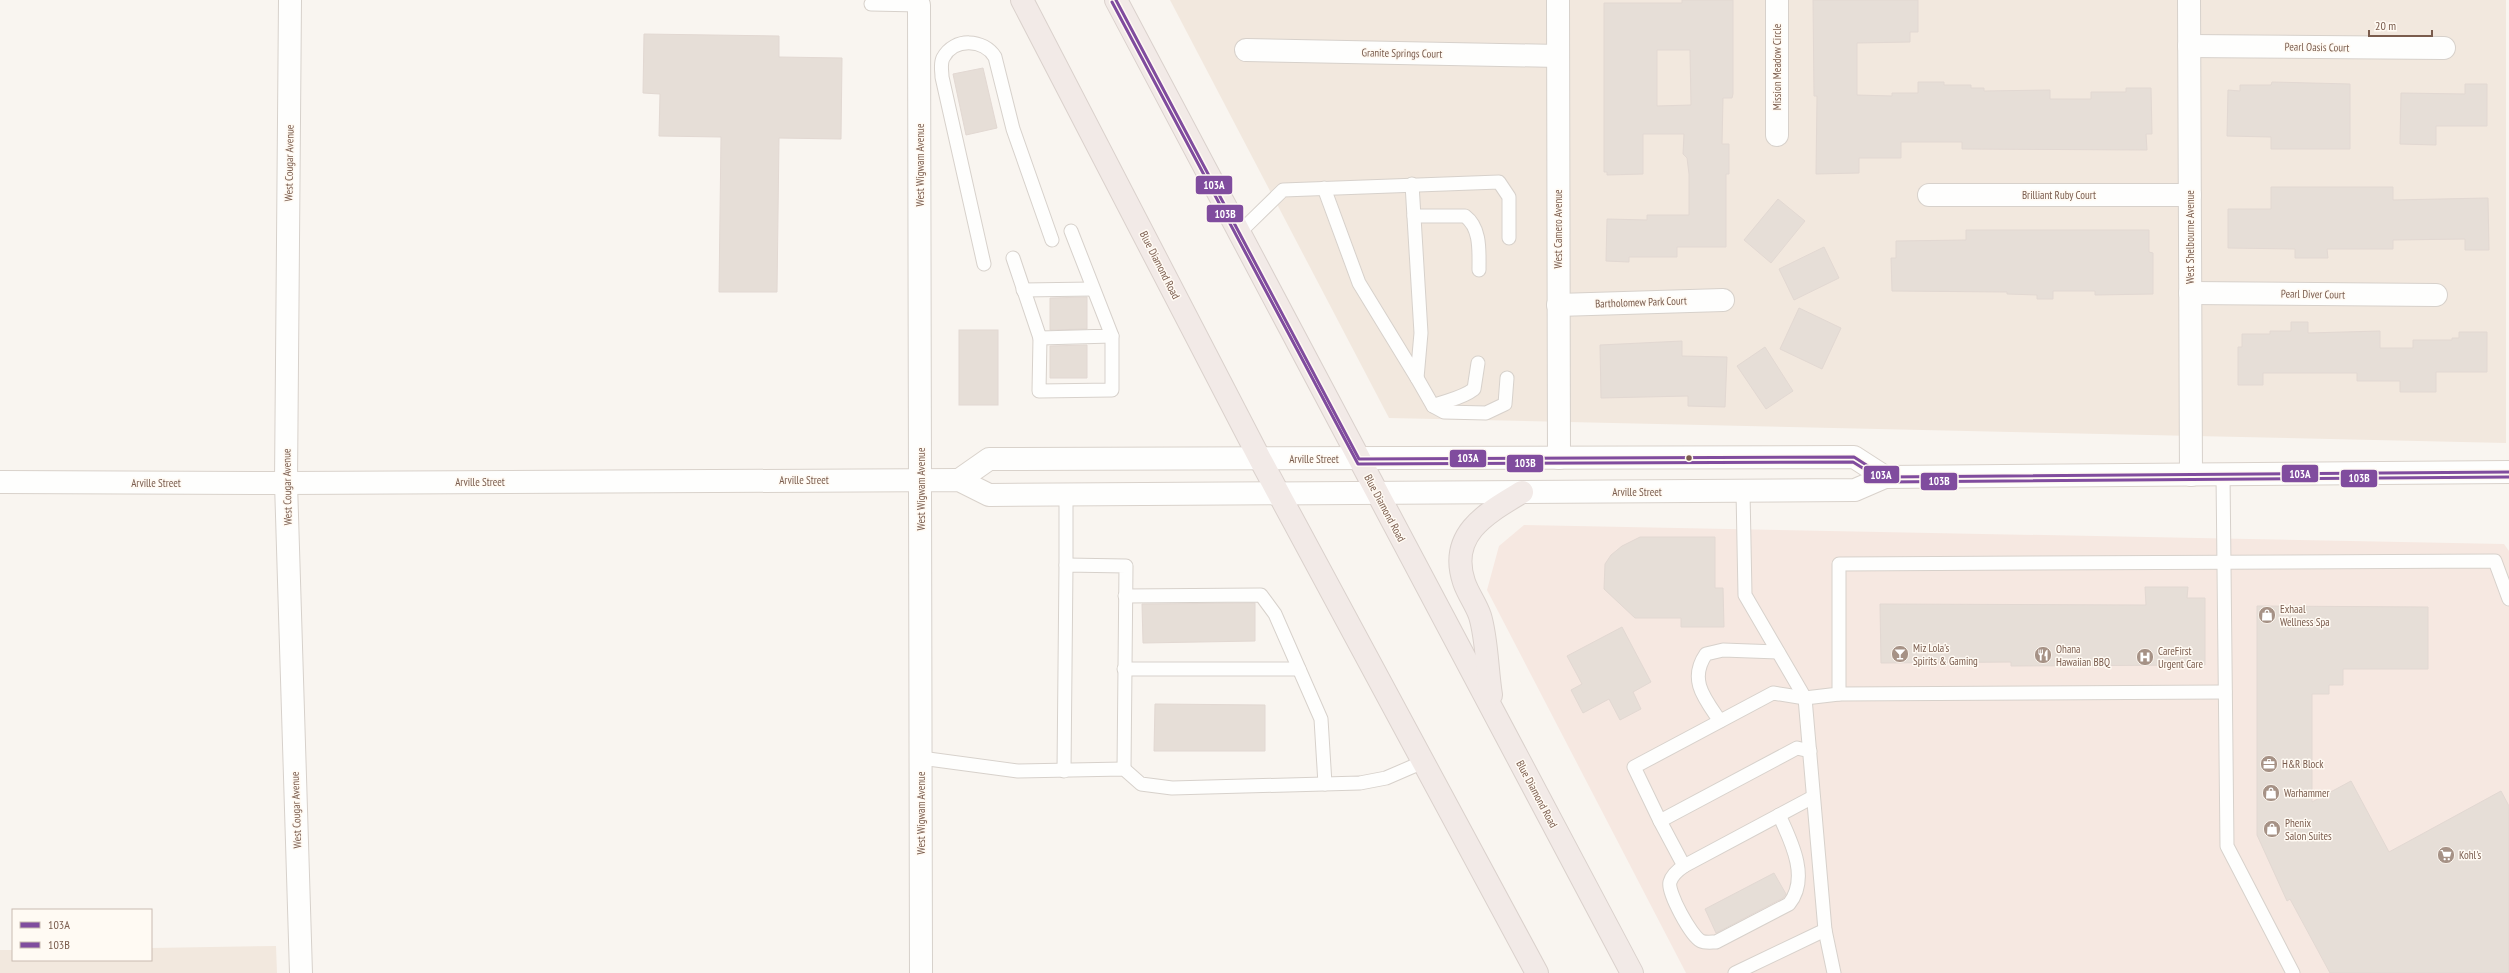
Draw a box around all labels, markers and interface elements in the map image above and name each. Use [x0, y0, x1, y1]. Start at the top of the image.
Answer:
scale bar [2369, 12, 2432, 38]
text: 20 m [2375, 18, 2396, 33]
street label: Mission Meadow Circle [1770, 23, 1784, 110]
street label: Pearl Oasis Court [2285, 39, 2349, 55]
street label: Granite Springs Court [1361, 45, 1443, 61]
street label: West Wigwam Avenue [913, 123, 927, 206]
street label: West Cougar Avenue [281, 124, 297, 202]
line badge: 103A [1195, 175, 1233, 195]
text: 103A [1203, 178, 1225, 192]
street label: Brilliant Ruby Court [2022, 188, 2096, 202]
street label: West Camero Avenue [1551, 189, 1565, 269]
street label: West Shelbourne Avenue [2183, 190, 2197, 284]
line badge: 103B [1206, 204, 1244, 223]
text: 103B [1214, 207, 1236, 221]
street label: Blue Diamond Road [1137, 229, 1183, 302]
street label: Pearl Diver Court [2281, 286, 2345, 302]
street label: Bartholomew Park Court [1595, 293, 1687, 311]
street label: West Wigwam Avenue [914, 447, 928, 530]
street label: West Cougar Avenue [279, 448, 295, 526]
line badge: 103A [1449, 449, 1487, 468]
text: 103A [1457, 451, 1479, 465]
street label: Arville Street [1289, 452, 1339, 466]
unlabelled marker [1684, 453, 1694, 463]
line badge: 103B [1506, 454, 1544, 473]
text: 103B [1514, 456, 1536, 470]
line badge: 103A [2281, 464, 2319, 483]
line badge: 103A [1863, 465, 1900, 484]
text: 103A [2289, 467, 2311, 481]
text: 103A [1870, 468, 1892, 482]
line badge: 103B [2340, 469, 2378, 488]
text: 103B [2348, 471, 2370, 485]
street label: Blue Diamond Road [1361, 472, 1409, 544]
line badge: 103B [1920, 472, 1958, 491]
street label: Arville Street [779, 473, 829, 487]
text: 103B [1928, 474, 1950, 488]
street label: Arville Street [455, 475, 505, 489]
street label: Arville Street [131, 476, 181, 490]
street label: Arville Street [1612, 485, 1662, 499]
place label: Exhaal Wellness Spa [2280, 602, 2330, 629]
shop icon: Exhaal Wellness Spa [2257, 605, 2277, 625]
place label: Miz Lola's Spirits & Gaming [1913, 641, 1978, 668]
place label: Ohana Hawaiian BBQ [2056, 642, 2111, 669]
bar icon: Miz Lola's Spirits & Gaming [1890, 644, 1910, 664]
place label: CareFirst Urgent Care [2158, 644, 2204, 671]
restaurant icon: Ohana Hawaiian BBQ [2033, 645, 2053, 665]
hospital icon: CareFirst Urgent Care [2135, 647, 2155, 667]
office icon: H&R Block [2259, 754, 2279, 774]
place label: H&R Block [2282, 757, 2324, 771]
street label: Blue Diamond Road [1513, 758, 1561, 830]
street label: West Cougar Avenue [288, 771, 304, 849]
street label: West Wigwam Avenue [914, 771, 928, 854]
shop icon: Warhammer [2261, 783, 2281, 803]
place label: Warhammer [2284, 786, 2330, 800]
place label: Phenix Salon Suites [2285, 816, 2332, 843]
shop icon: Phenix Salon Suites [2262, 819, 2282, 839]
supermarket icon: Kohl's [2436, 845, 2456, 865]
place label: Kohl's [2459, 848, 2482, 862]
legend [12, 909, 152, 961]
text: 103A [48, 917, 70, 932]
text: 103B [48, 937, 70, 952]

